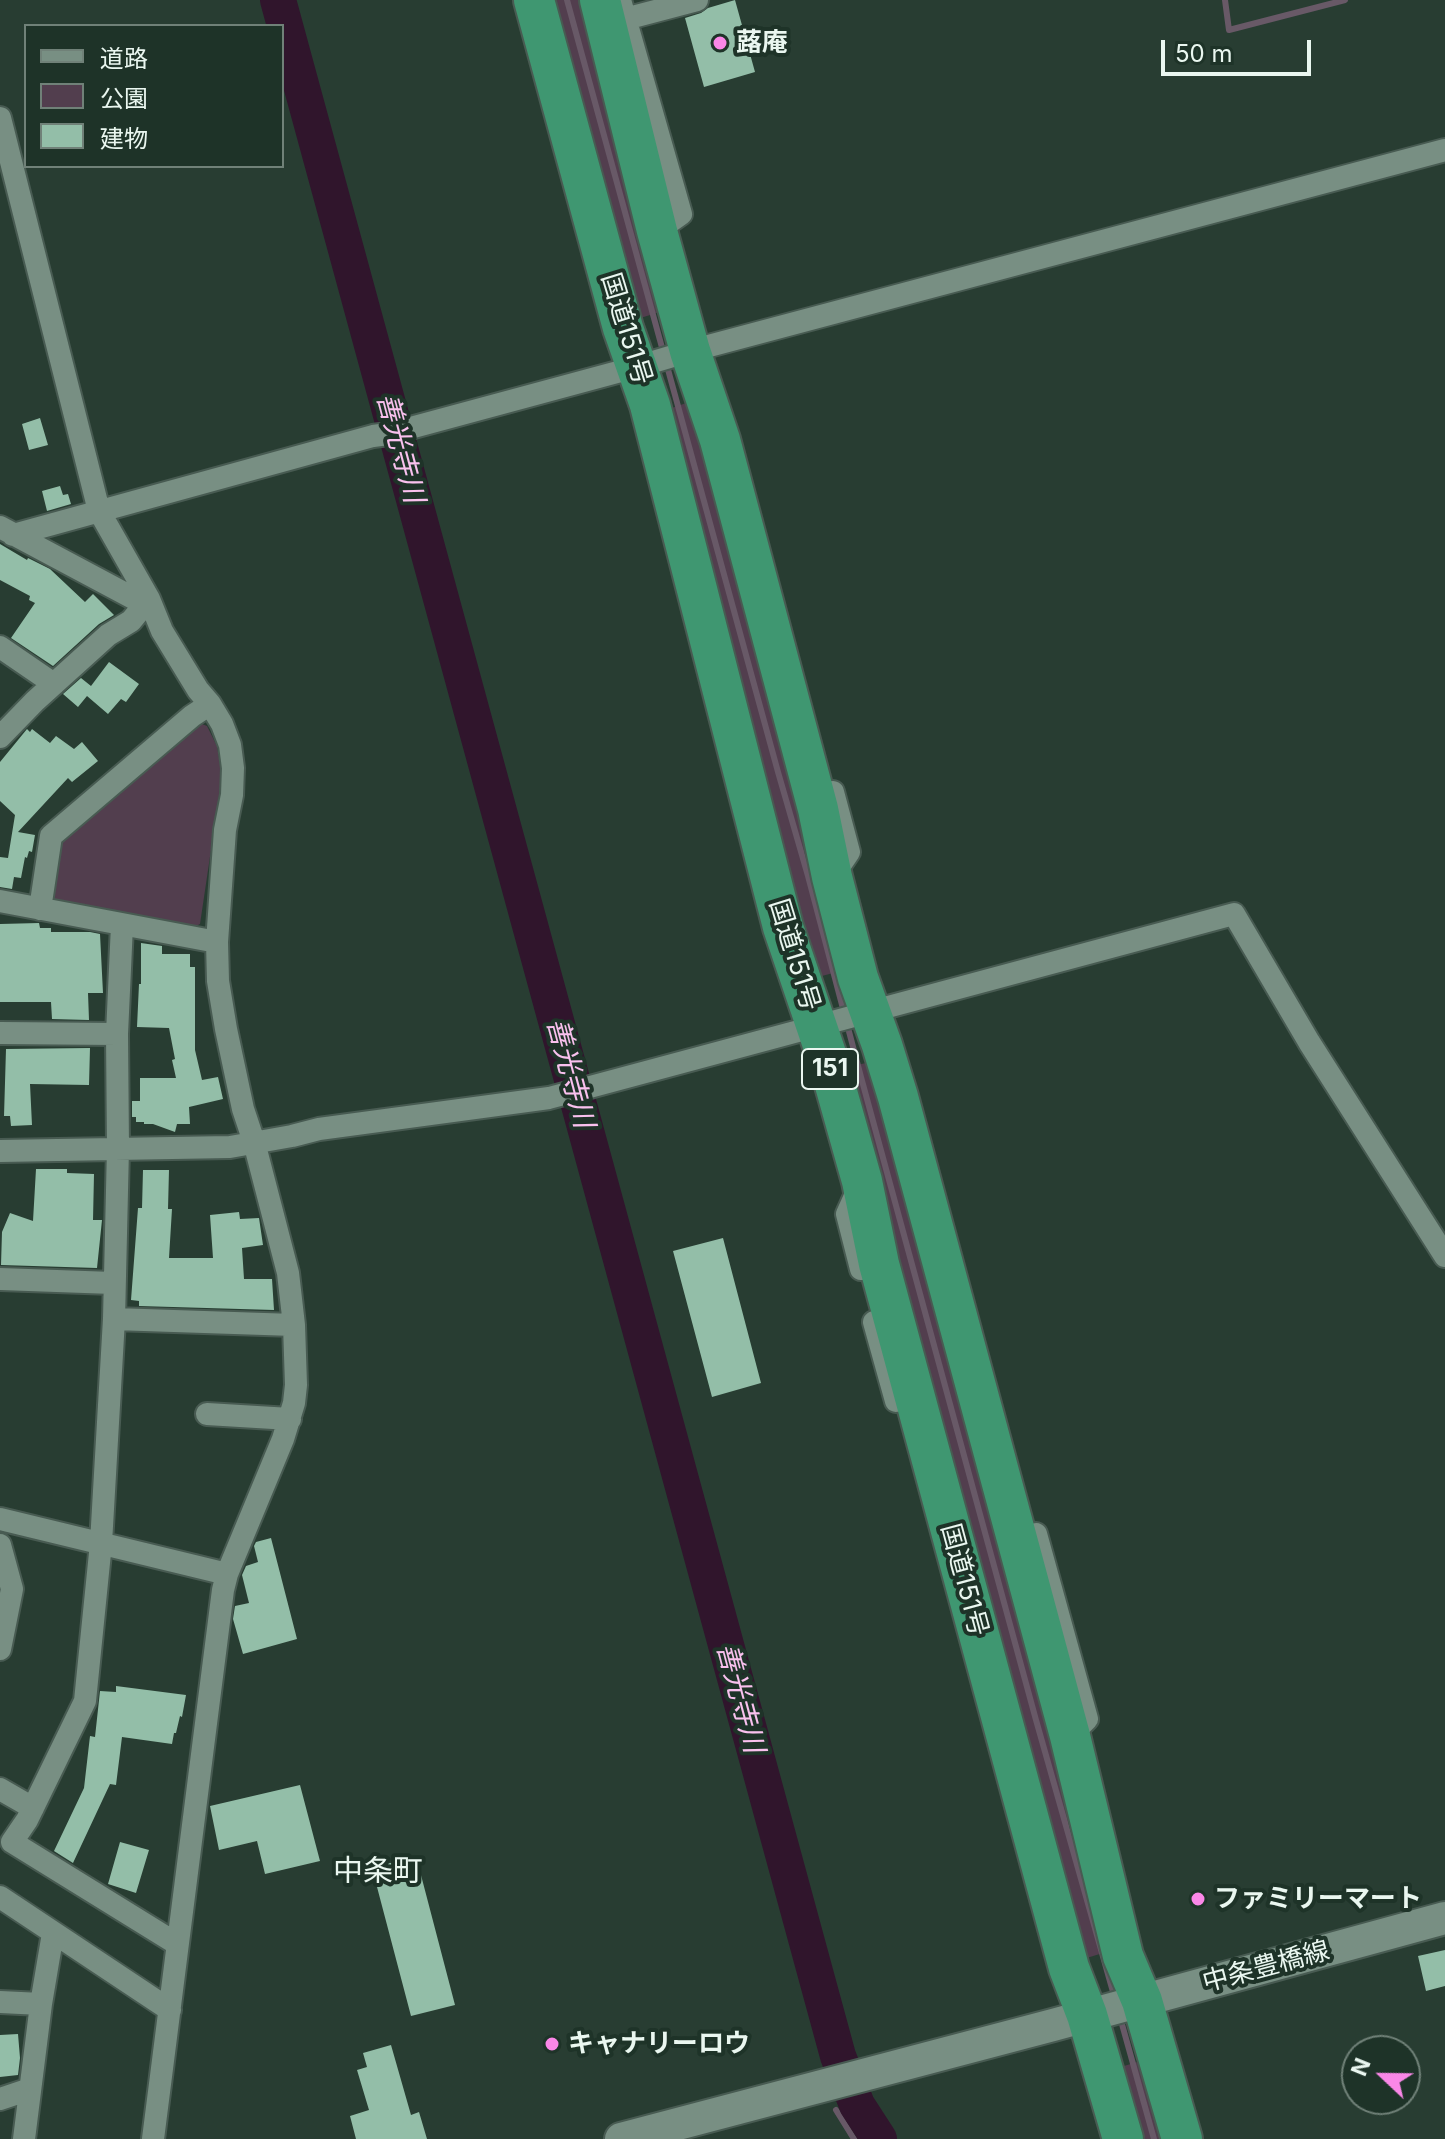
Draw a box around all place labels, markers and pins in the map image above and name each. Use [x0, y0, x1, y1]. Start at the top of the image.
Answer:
place label: 蕗庵 [736, 27, 788, 59]
marker: 蕗庵 [711, 34, 729, 52]
place label: ファミリーマート [1214, 1883, 1422, 1915]
marker: ファミリーマート [1189, 1890, 1207, 1908]
place label: キャナリーロウ [568, 2028, 750, 2060]
marker: キャナリーロウ [543, 2035, 561, 2053]

